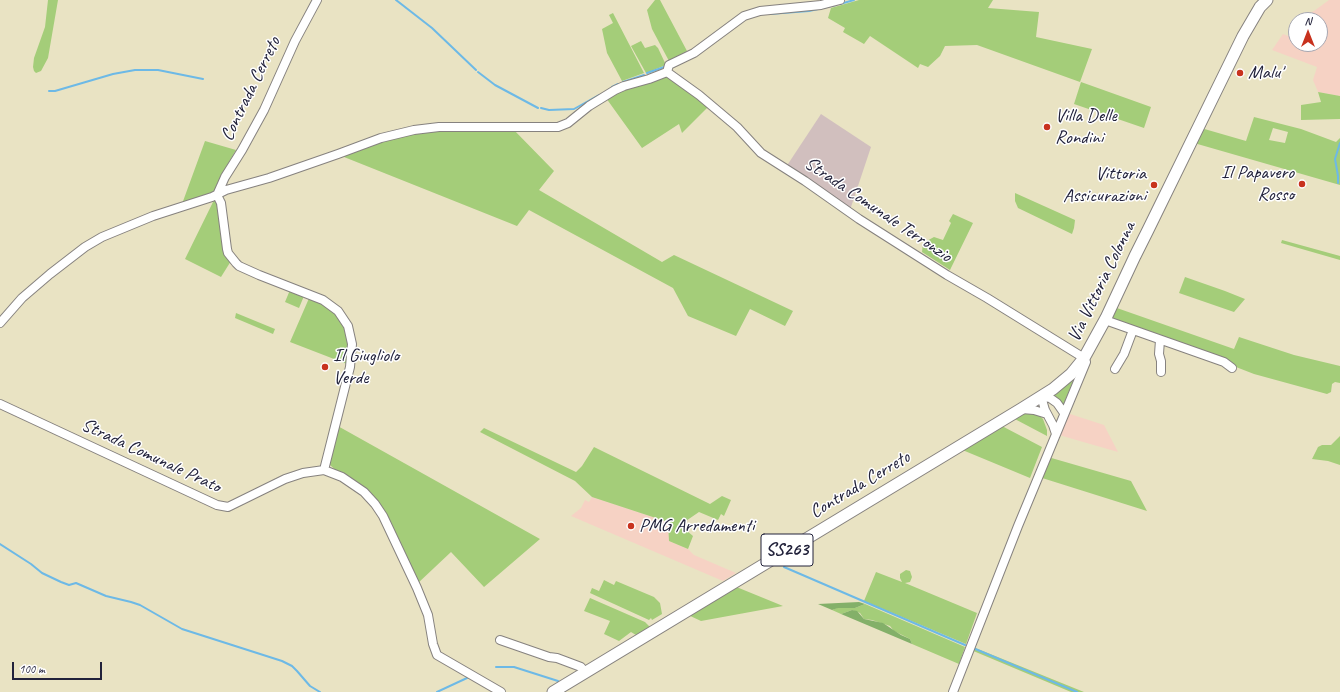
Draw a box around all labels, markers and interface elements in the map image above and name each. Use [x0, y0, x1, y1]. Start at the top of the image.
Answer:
north arrow [1288, 12, 1328, 52]
text: N [1305, 14, 1311, 28]
street label: Contrada Cerreto [216, 33, 286, 145]
place label: Malu' [1248, 62, 1282, 84]
marker: Malu' [1235, 68, 1245, 78]
place label: Villa Delle Rondini [1055, 105, 1117, 149]
marker: Villa Delle Rondini [1042, 122, 1052, 132]
street label: Strada Comunale Terronzio [800, 152, 956, 268]
place label: Il Papavero Rosso [1221, 162, 1294, 206]
place label: Vittoria Assicurazioni [1063, 163, 1146, 207]
marker: Il Papavero Rosso [1297, 179, 1307, 189]
marker: Vittoria Assicurazioni [1149, 180, 1159, 190]
street label: Via Vittoria Colonna [1063, 218, 1141, 346]
place label: Il Giugliolo Verde [333, 345, 399, 389]
marker: Il Giugliolo Verde [320, 362, 330, 372]
street label: Strada Comunale Prato [78, 414, 224, 498]
street label: Contrada Cerreto [806, 446, 914, 524]
place label: PMG Arredamenti [639, 515, 755, 537]
marker: PMG Arredamenti [626, 521, 636, 531]
road number: SS263 [761, 534, 813, 566]
scale bar [14, 654, 104, 680]
text: 100 m [19, 661, 45, 677]

